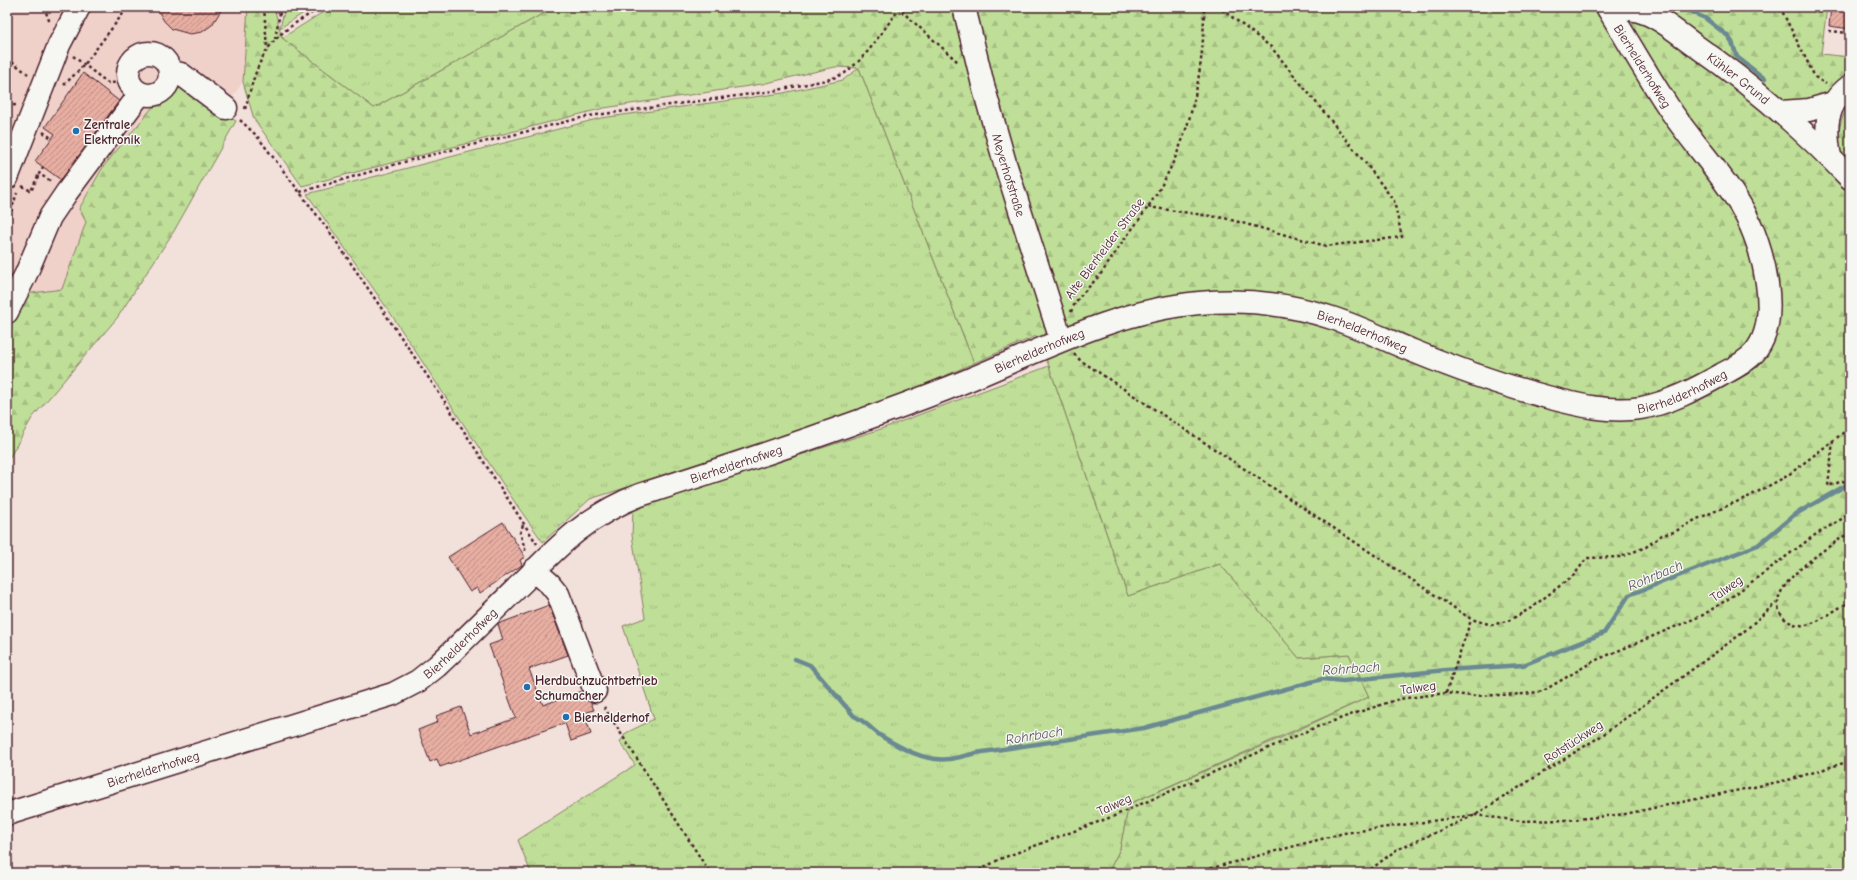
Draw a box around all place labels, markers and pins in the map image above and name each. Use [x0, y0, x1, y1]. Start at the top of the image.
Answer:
place label: Zentrale Elektronik [84, 117, 141, 147]
marker: Zentrale Elektronik [71, 126, 81, 136]
place label: Herdbuchzuchtbetrieb Schumacher [535, 673, 658, 703]
marker: Herdbuchzuchtbetrieb Schumacher [522, 682, 532, 692]
place label: Bierhelderhof [574, 710, 650, 725]
marker: Bierhelderhof [561, 712, 571, 722]

